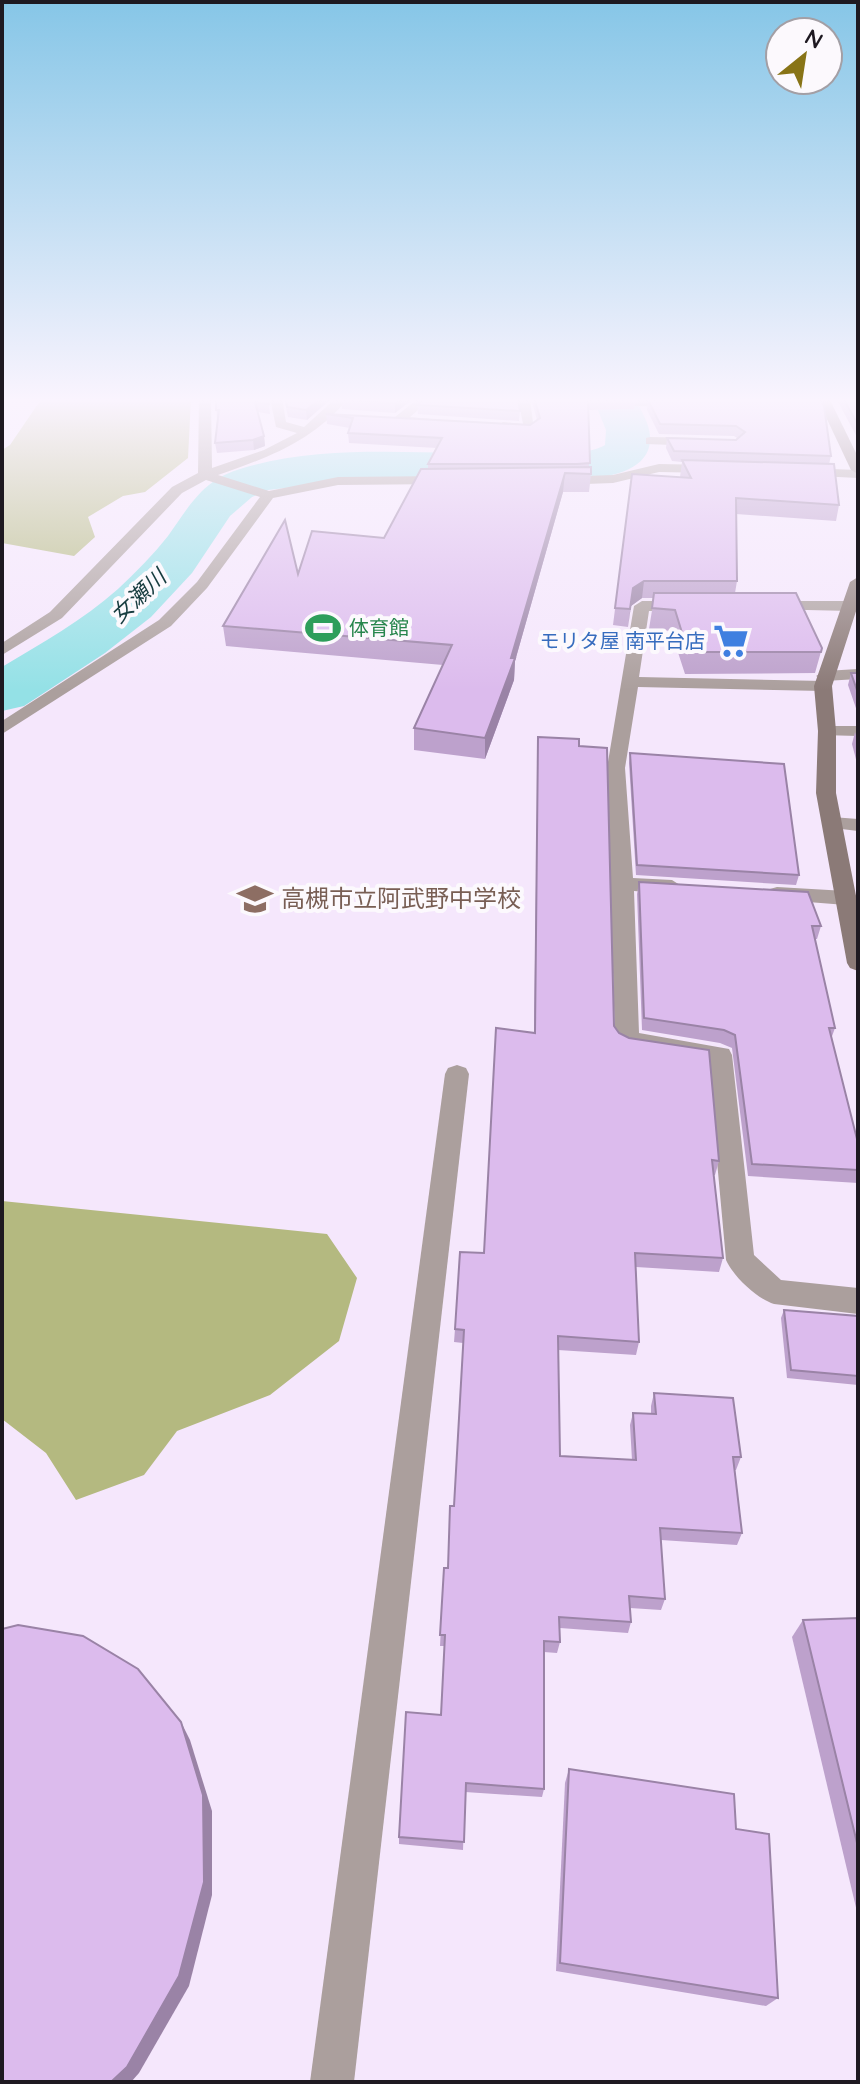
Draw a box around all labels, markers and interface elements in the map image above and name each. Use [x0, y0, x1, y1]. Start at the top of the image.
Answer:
north arrow [764, 16, 844, 96]
text: N [800, 23, 828, 55]
water label: 女瀬川 [104, 562, 173, 629]
sports icon: 体育館 [304, 609, 342, 647]
place label: 体育館 [349, 615, 409, 640]
supermarket icon: モリタ屋 南平台店 [712, 622, 750, 660]
place label: モリタ屋 南平台店 [540, 628, 705, 653]
school or university icon: 高槻市立阿武野中学校 [236, 880, 274, 918]
place label: 高槻市立阿武野中学校 [281, 883, 521, 913]

